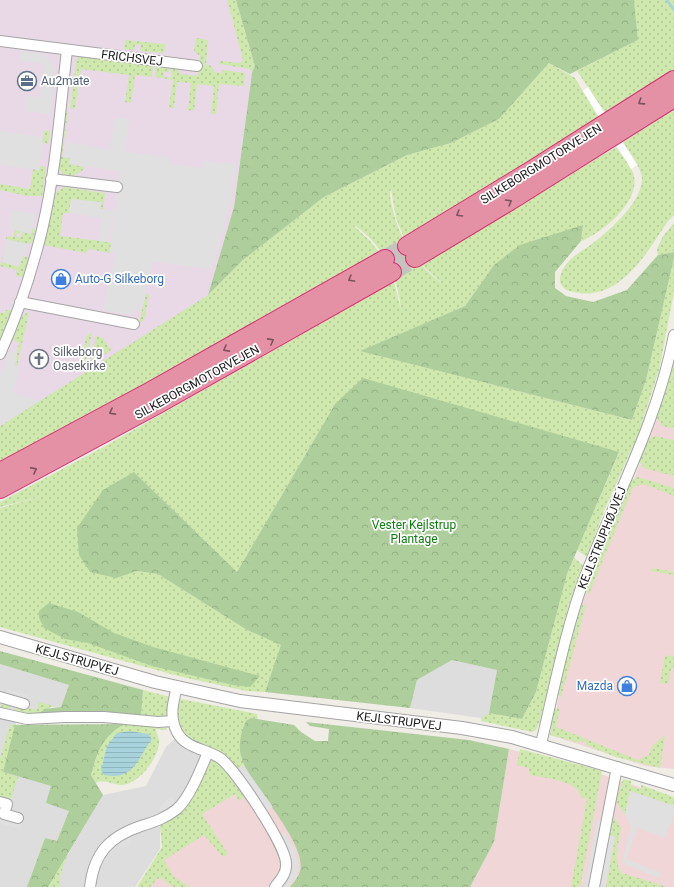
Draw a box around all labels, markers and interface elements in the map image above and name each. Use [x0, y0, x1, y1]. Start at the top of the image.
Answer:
street label: FRICHSVEJ [100, 47, 164, 69]
office icon: Au2mate [16, 70, 38, 92]
place label: Au2mate [41, 74, 89, 88]
one-way arrow [638, 97, 645, 104]
street label: SILKEBORGMOTORVEJEN [478, 121, 604, 207]
one-way arrow [505, 199, 512, 206]
one-way arrow [456, 210, 463, 217]
shop icon: Auto-G Silkeborg [50, 268, 72, 290]
place label: Auto-G Silkeborg [75, 272, 164, 286]
one-way arrow [348, 274, 355, 281]
one-way arrow [267, 338, 274, 345]
street label: SILKEBORGMOTORVEJEN [132, 342, 262, 422]
place label: Silkeborg Oasekirke [53, 345, 106, 373]
one-way arrow [223, 345, 230, 352]
church icon: Silkeborg Oasekirke [28, 348, 50, 370]
one-way arrow [109, 408, 116, 415]
one-way arrow [30, 468, 38, 475]
street label: KEJLSTRUPHØJVEJ [575, 485, 629, 591]
park label: Vester Kejlstrup Plantage [372, 518, 456, 546]
street label: KEJLSTRUPVEJ [34, 641, 120, 679]
shop icon: Mazda [616, 675, 638, 697]
place label: Mazda [577, 679, 613, 693]
street label: KEJLSTRUPVEJ [356, 709, 442, 733]

